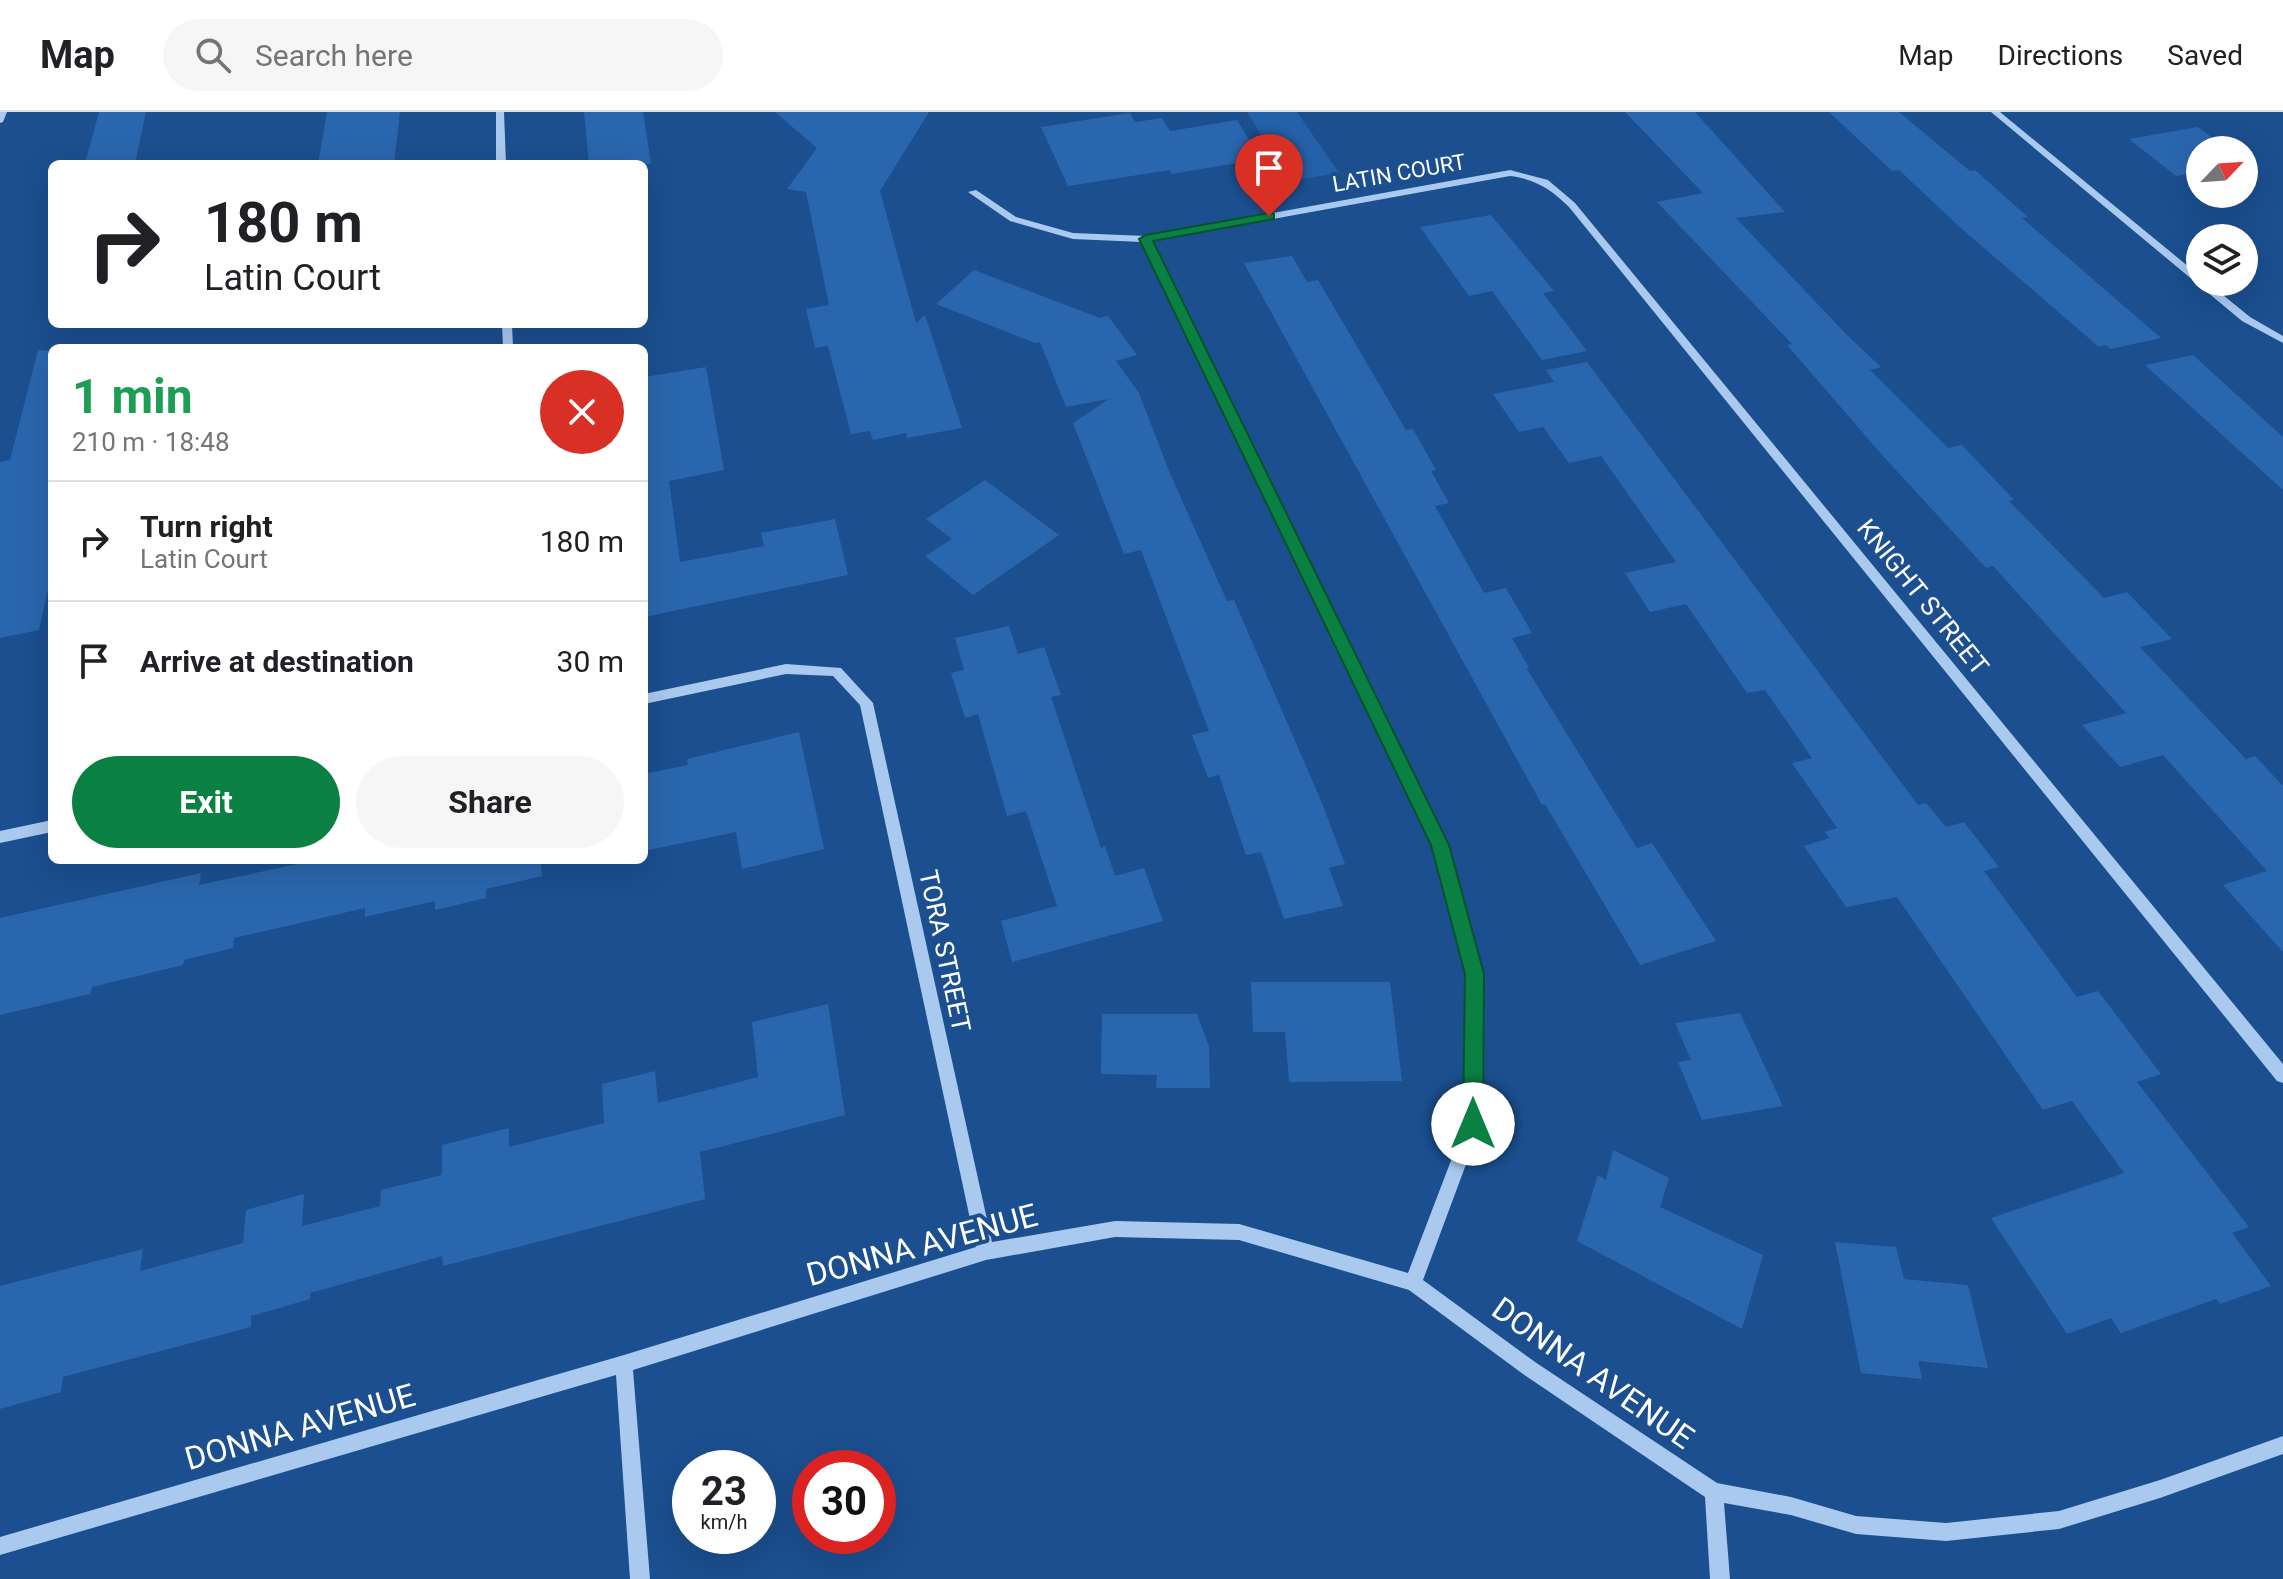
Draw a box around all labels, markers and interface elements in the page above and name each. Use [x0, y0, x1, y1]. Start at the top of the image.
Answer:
search box [163, 19, 723, 91]
text: Map [40, 33, 115, 77]
icon: search [191, 33, 235, 77]
text: Search here [255, 38, 413, 73]
text: Map [1898, 39, 1954, 72]
text: Directions [1998, 39, 2123, 72]
text: Saved [2167, 39, 2243, 72]
pin [1235, 134, 1303, 216]
north arrow [2186, 136, 2258, 208]
map controls [2186, 136, 2258, 296]
icon: arrive [1247, 146, 1291, 190]
street label: LATIN COURT [1330, 149, 1468, 197]
text: 180 m [204, 190, 363, 256]
icon: right [72, 192, 176, 296]
button: layers [2186, 224, 2258, 296]
text: Latin Court [204, 257, 381, 299]
text: 1 min [72, 368, 193, 425]
button: close [540, 370, 624, 454]
text: 210 m · 18:48 [72, 427, 230, 457]
text: Turn right [140, 509, 273, 544]
street label: KNIGHT STREET [1851, 513, 1995, 681]
icon: right [72, 519, 116, 563]
text: 180 m [540, 524, 624, 559]
text: Latin Court [140, 544, 268, 574]
icon: arrive [72, 639, 116, 683]
text: Arrive at destination [140, 644, 414, 679]
text: 30 m [557, 644, 624, 679]
button: Exit [72, 756, 340, 848]
button: Share [356, 756, 624, 848]
street label: TORA STREET [913, 867, 977, 1035]
position arrow [1431, 1082, 1515, 1166]
street label: DONNA AVENUE [802, 1196, 1042, 1294]
street label: DONNA AVENUE [1485, 1289, 1701, 1457]
street label: DONNA AVENUE [181, 1376, 419, 1478]
speed limit sign: 30 [792, 1450, 896, 1554]
text: 23 [701, 1468, 747, 1515]
text: km/h [701, 1510, 747, 1534]

